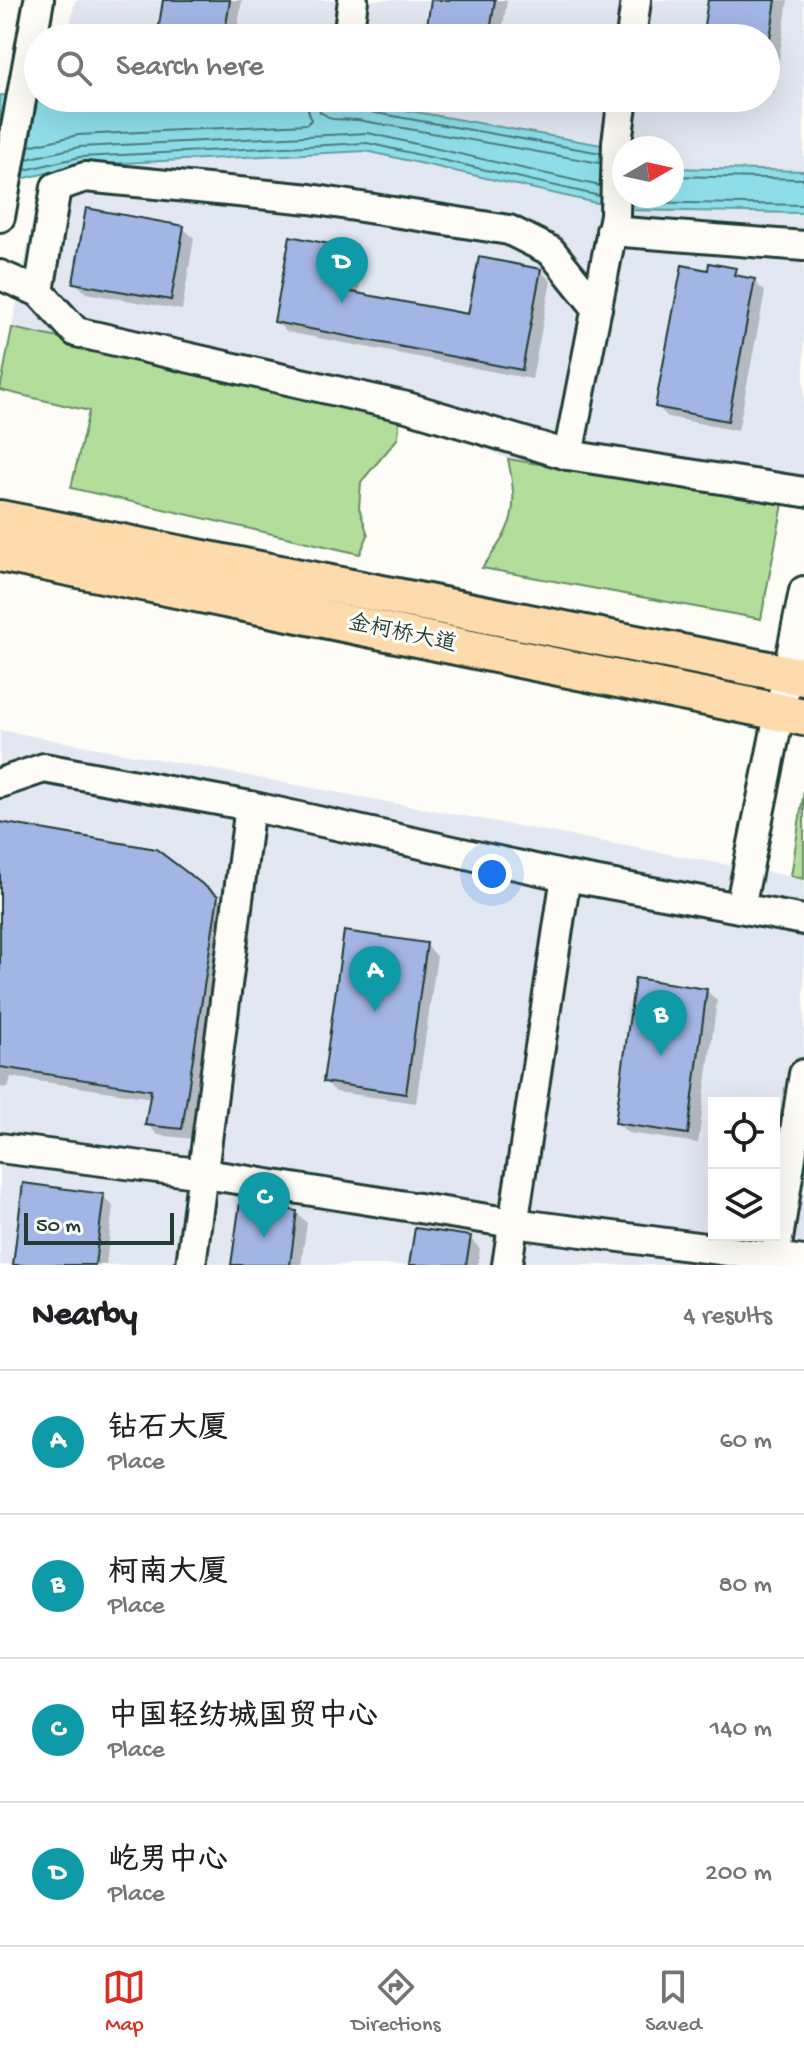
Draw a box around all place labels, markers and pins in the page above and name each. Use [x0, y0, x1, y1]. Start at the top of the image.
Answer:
pin: D [316, 237, 368, 303]
pin: A [349, 946, 401, 1012]
pin: B [635, 990, 687, 1056]
pin: C [238, 1172, 290, 1238]

